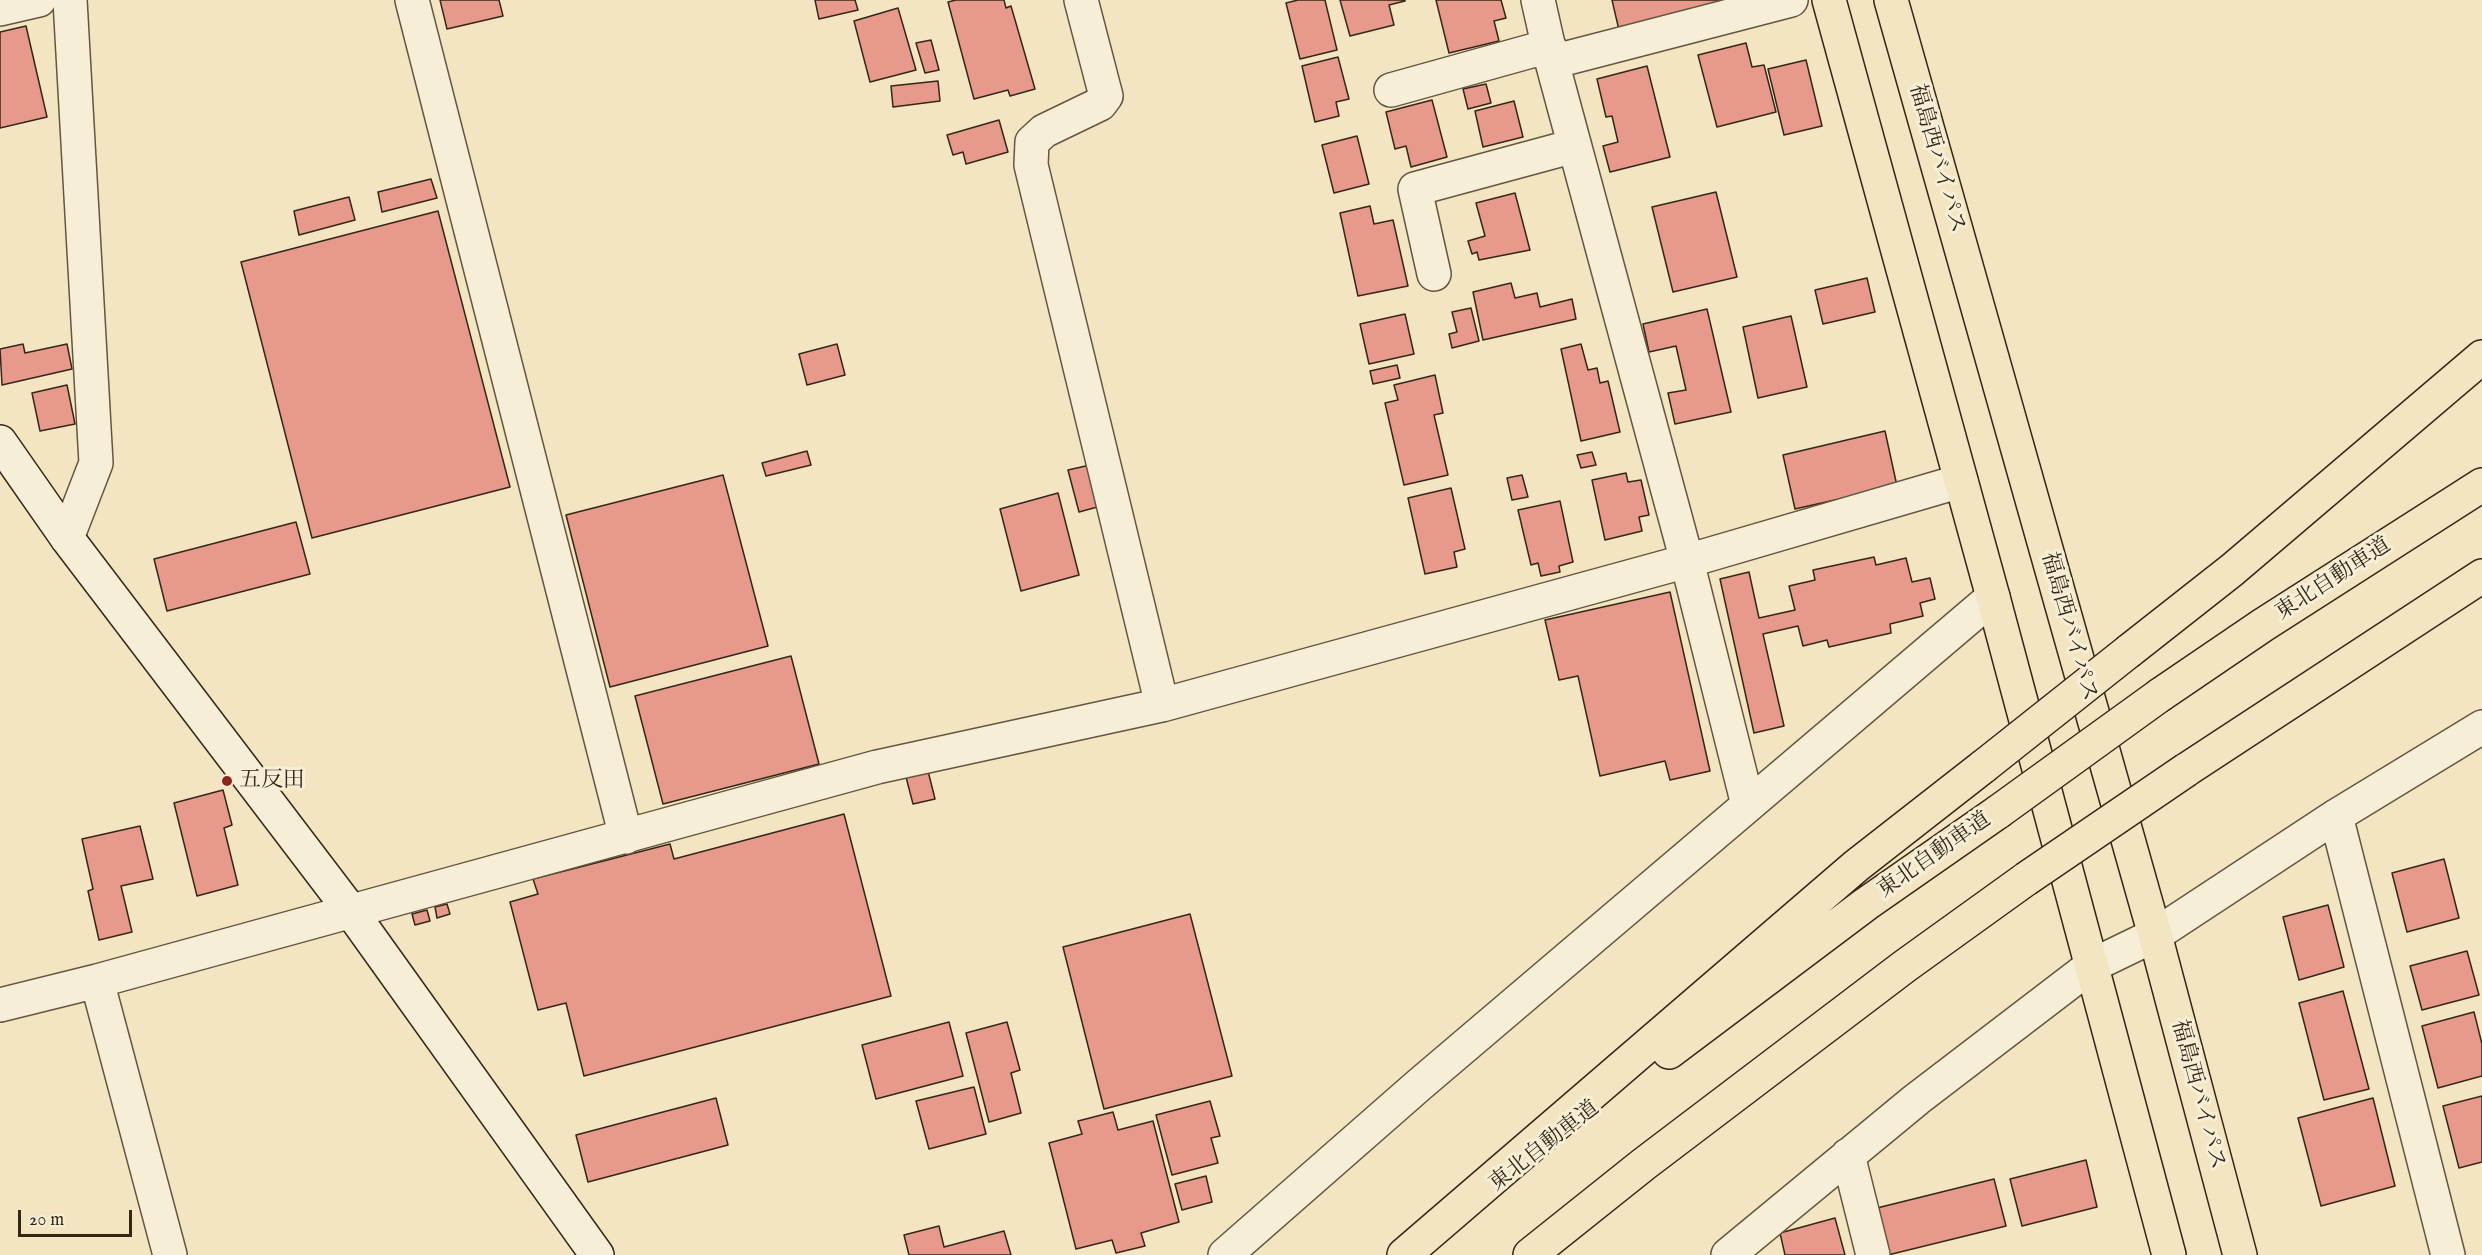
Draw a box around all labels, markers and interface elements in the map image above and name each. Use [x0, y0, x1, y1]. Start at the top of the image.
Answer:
street label: 福島西バイパス [1902, 81, 1970, 237]
street label: 東北自動車道 [2271, 533, 2397, 627]
street label: 福島西バイパス [2034, 549, 2102, 705]
place label: 五反田 [239, 768, 305, 794]
marker: 五反田 [220, 774, 234, 788]
street label: 東北自動車道 [1873, 807, 1997, 905]
street label: 福島西バイパス [2164, 1017, 2230, 1173]
street label: 東北自動車道 [1485, 1096, 1605, 1198]
scale bar [21, 1198, 135, 1236]
text: 20 m [29, 1209, 64, 1232]

